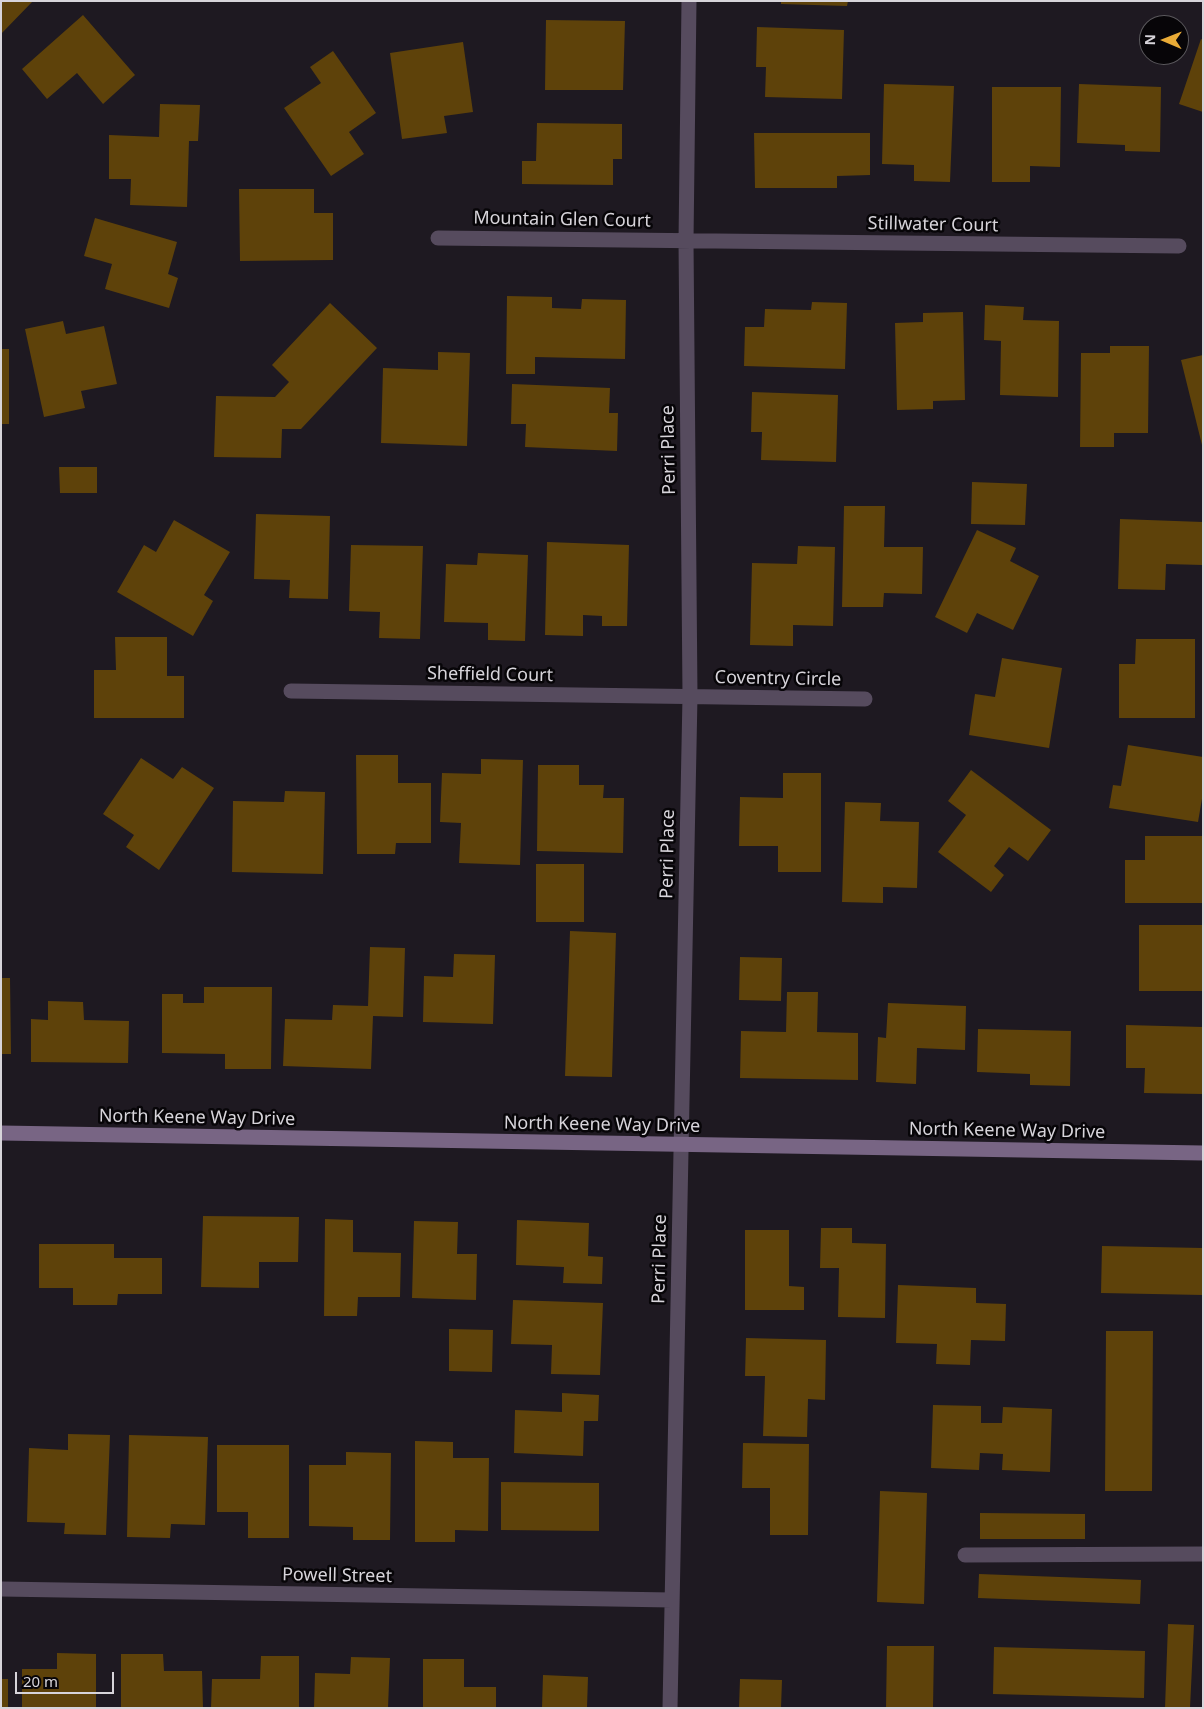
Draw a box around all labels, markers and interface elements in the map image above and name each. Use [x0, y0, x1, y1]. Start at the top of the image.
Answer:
north arrow [1139, 15, 1189, 65]
text: N [1140, 34, 1159, 46]
street label: Mountain Glen Court [473, 208, 651, 232]
street label: Stillwater Court [867, 213, 999, 237]
street label: Perri Place [657, 405, 681, 495]
street label: Sheffield Court [427, 663, 553, 687]
street label: Coventry Circle [714, 667, 842, 691]
street label: Perri Place [656, 809, 680, 899]
street label: North Keene Way Drive [99, 1105, 295, 1131]
street label: North Keene Way Drive [504, 1112, 700, 1138]
street label: North Keene Way Drive [909, 1118, 1105, 1144]
street label: Perri Place [648, 1214, 672, 1304]
street label: Powell Street [282, 1564, 392, 1588]
scale bar [18, 1662, 116, 1694]
text: 20 m [23, 1671, 58, 1691]

